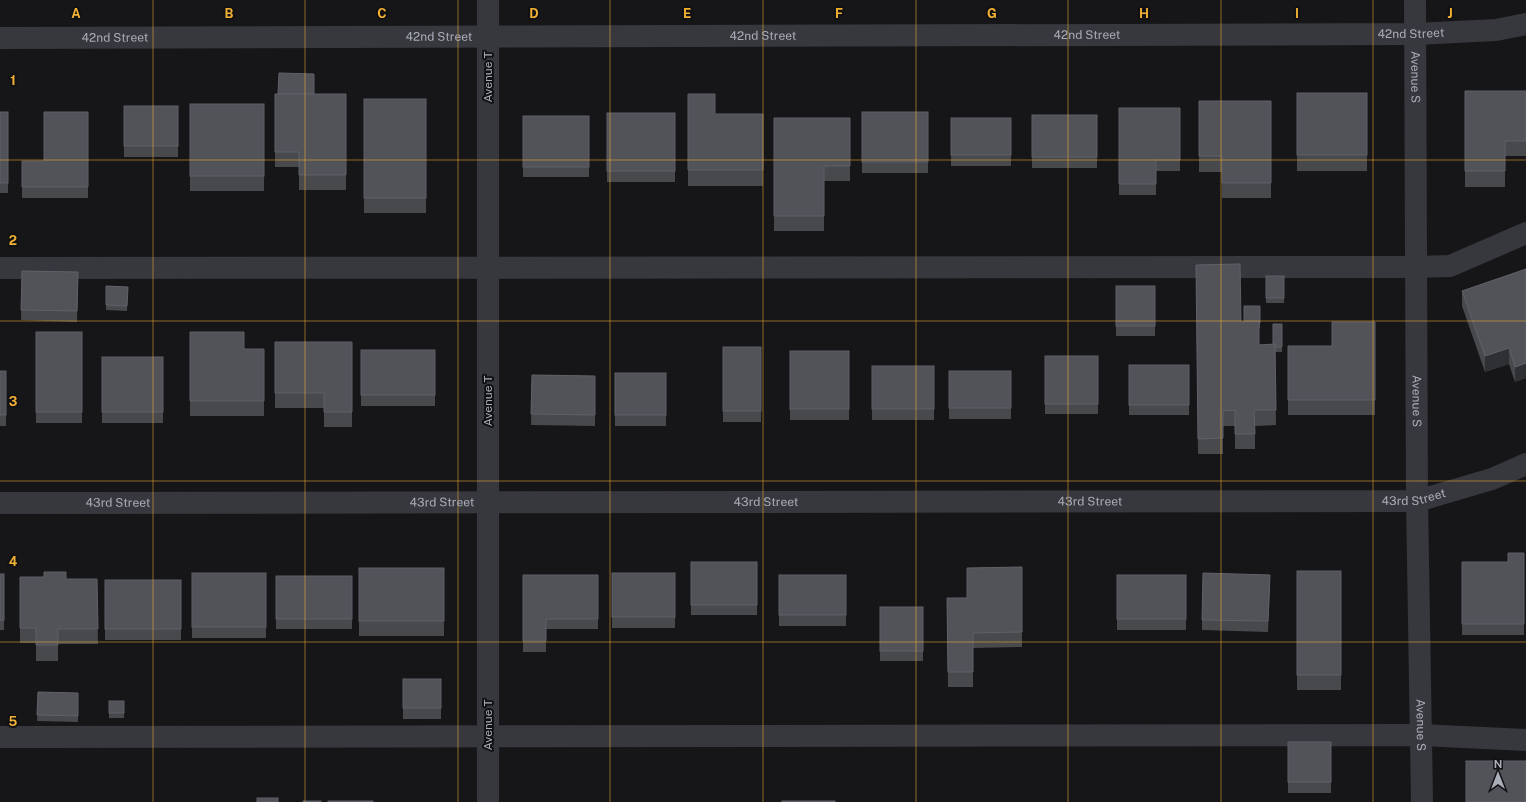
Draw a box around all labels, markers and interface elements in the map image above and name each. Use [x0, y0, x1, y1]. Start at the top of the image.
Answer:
text: A [71, 6, 81, 21]
text: B [225, 6, 234, 21]
text: C [377, 6, 387, 21]
text: D [529, 6, 539, 21]
text: E [683, 6, 691, 21]
text: F [835, 6, 843, 21]
text: G [987, 6, 997, 21]
text: H [1139, 6, 1149, 21]
text: I [1295, 6, 1299, 21]
text: J [1447, 6, 1453, 21]
street label: 42nd Street [1378, 26, 1445, 41]
street label: 42nd Street [1054, 28, 1121, 42]
street label: 42nd Street [730, 29, 797, 43]
street label: 42nd Street [406, 30, 473, 44]
street label: 42nd Street [82, 31, 149, 45]
street label: Avenue T [481, 51, 495, 103]
street label: Avenue S [1408, 51, 1422, 103]
text: 1 [10, 73, 16, 88]
text: 2 [9, 233, 17, 248]
street label: Avenue T [481, 375, 495, 427]
street label: Avenue S [1409, 375, 1424, 427]
text: 3 [9, 394, 18, 409]
street label: 43rd Street [1382, 486, 1448, 508]
street label: 43rd Street [1058, 494, 1123, 509]
street label: 43rd Street [410, 495, 475, 509]
street label: 43rd Street [734, 495, 799, 509]
street label: 43rd Street [86, 496, 151, 510]
text: 4 [9, 554, 18, 569]
street label: Avenue T [481, 699, 495, 751]
street label: Avenue S [1413, 699, 1428, 751]
text: 5 [9, 714, 18, 729]
north arrow [1478, 754, 1518, 794]
text: N [1494, 758, 1502, 770]

